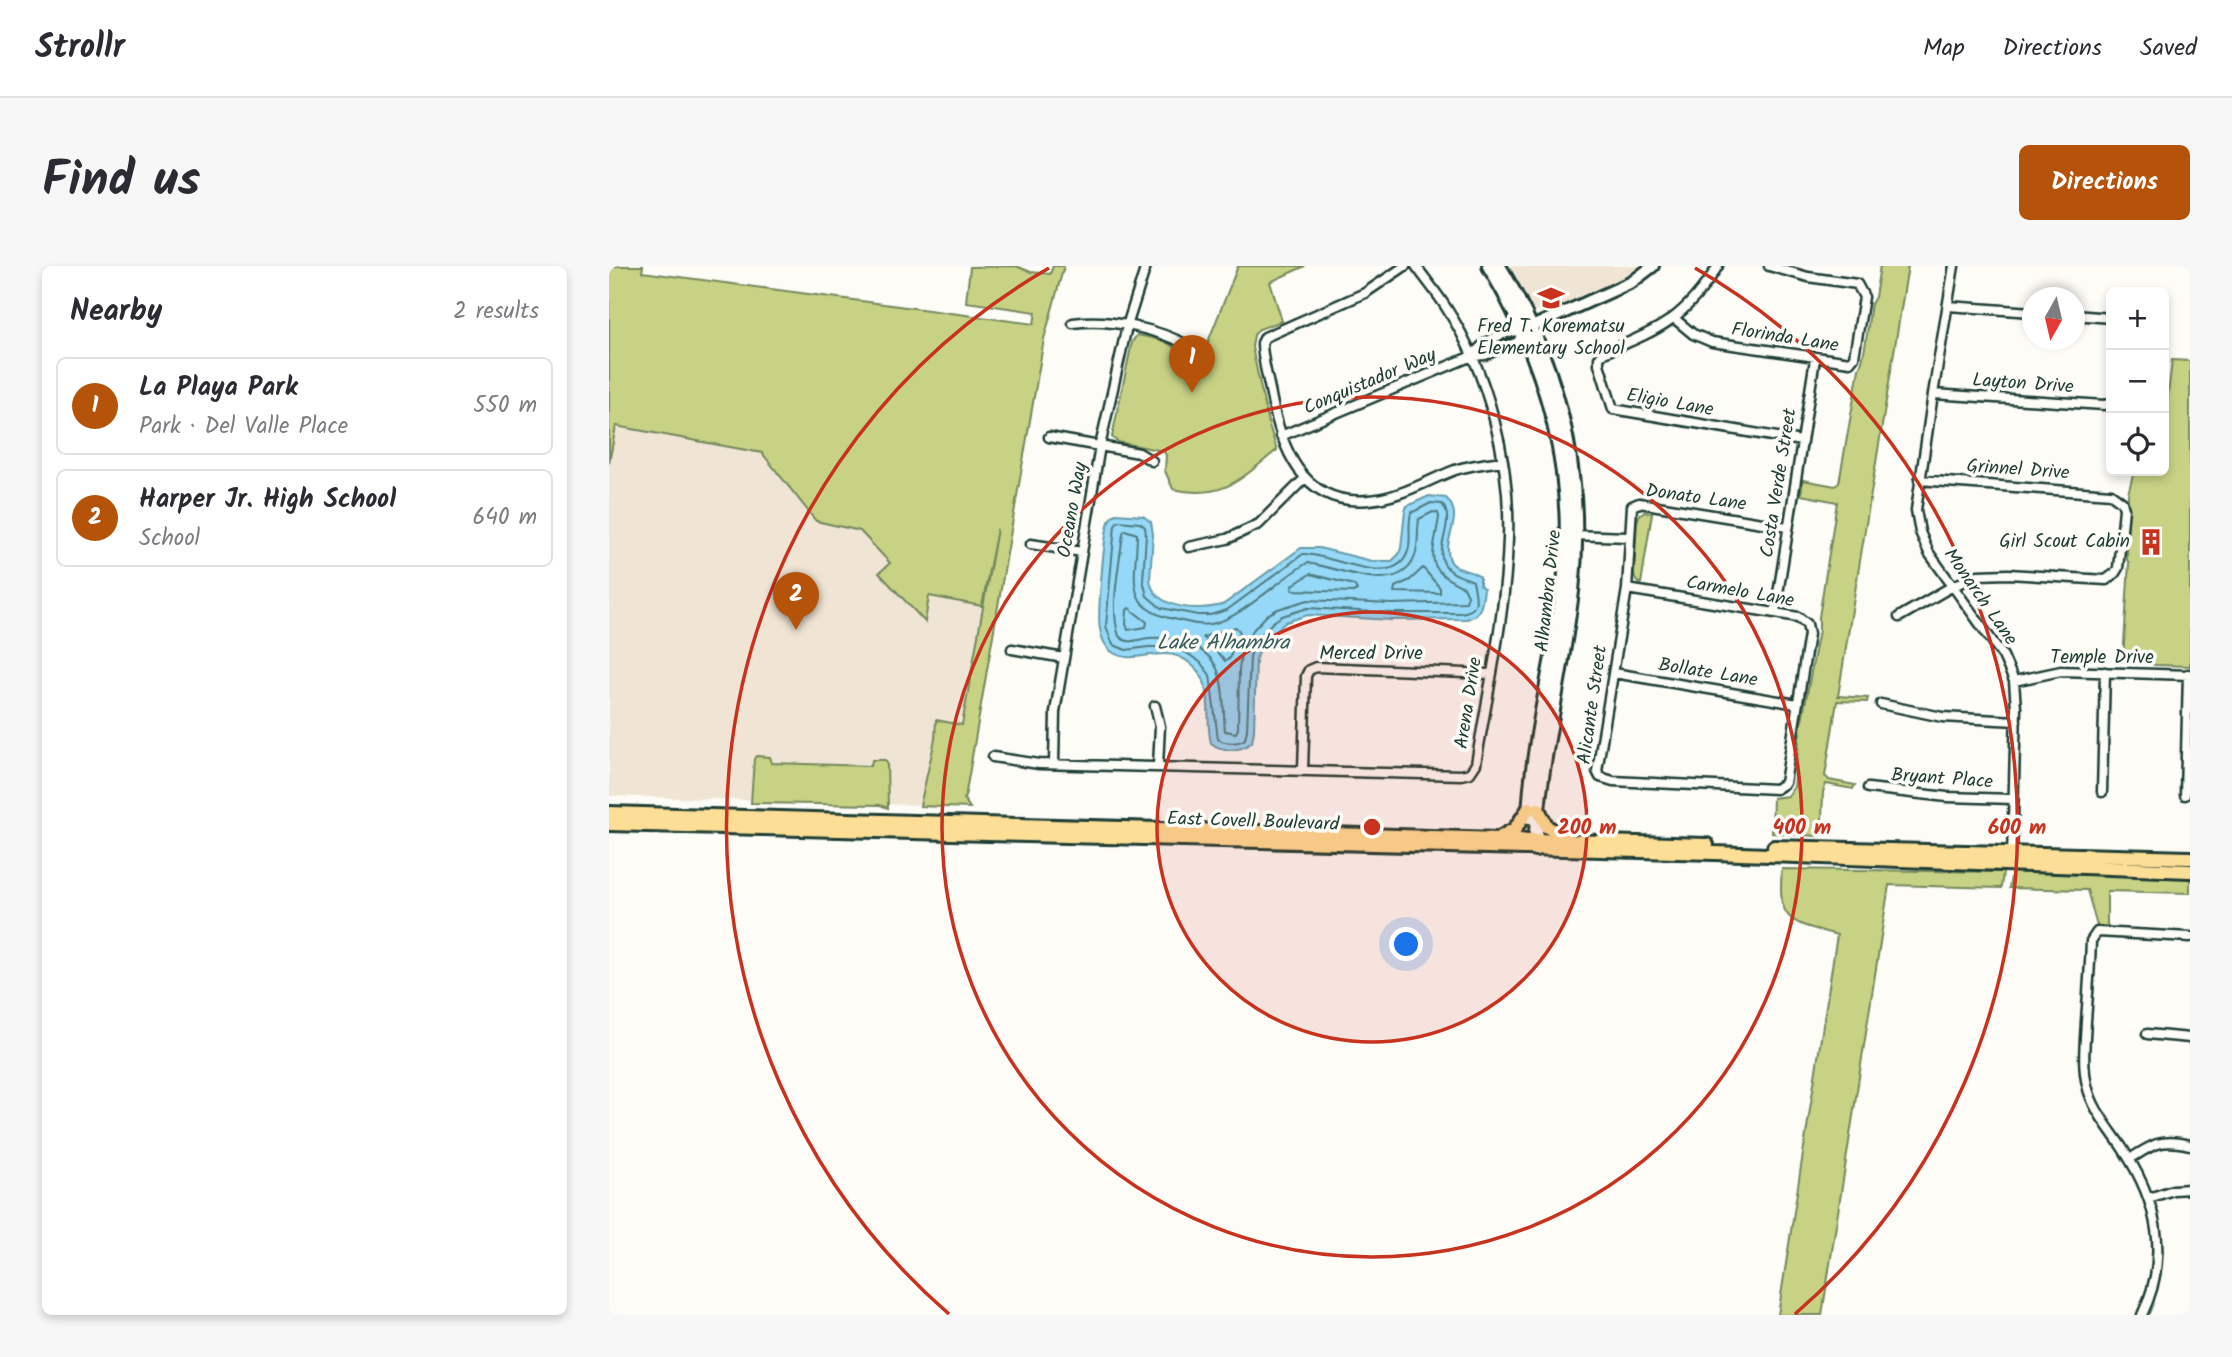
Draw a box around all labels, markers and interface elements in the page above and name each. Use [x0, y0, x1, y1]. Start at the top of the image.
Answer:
text: Strollr [35, 22, 125, 75]
text: Map [1923, 29, 1965, 68]
text: Directions [2003, 29, 2102, 68]
text: Saved [2140, 29, 2197, 68]
text: Find us [42, 143, 200, 221]
button: Directions [2019, 145, 2190, 220]
school or university icon: Fred T. Korematsu Elementary School [1536, 283, 1566, 313]
north arrow [2022, 287, 2085, 350]
map controls [2106, 287, 2169, 476]
button: + [2106, 287, 2169, 350]
text: Nearby [70, 288, 162, 336]
text: 2 results [453, 294, 539, 330]
place label: Fred T. Korematsu Elementary School [1477, 312, 1625, 364]
street label: Florinda Lane [1729, 315, 1841, 361]
pin: 1 [1169, 335, 1215, 393]
street label: Conquistador Way [1299, 340, 1442, 424]
button: − [2106, 350, 2169, 413]
street label: Layton Drive [1971, 365, 2075, 403]
text: La Playa Park [139, 367, 297, 409]
street label: Eligio Lane [1624, 381, 1716, 425]
text: 1 [92, 388, 98, 424]
text: 550 m [473, 388, 537, 424]
street label: Costa Verde Street [1752, 406, 1806, 560]
text: Park · Del Valle Place [139, 409, 348, 445]
button: locate [2106, 413, 2169, 476]
street label: Grinnel Drive [1966, 451, 2071, 489]
street label: Oceano Way [1050, 459, 1096, 560]
street label: Donato Lane [1644, 476, 1749, 520]
text: Harper Jr. High School [139, 479, 396, 521]
text: 2 [88, 500, 102, 536]
text: 640 m [473, 500, 537, 536]
text: School [139, 521, 200, 557]
place label: Girl Scout Cabin [1999, 527, 2130, 557]
building icon: Girl Scout Cabin [2136, 527, 2166, 557]
street label: Alhambra Drive [1528, 528, 1570, 654]
street label: Monarch Lane [1935, 542, 2025, 652]
street label: Carmelo Lane [1684, 568, 1797, 616]
pin: 2 [773, 572, 819, 630]
water label: Lake Alhambra [1157, 627, 1290, 660]
street label: Merced Drive [1319, 639, 1423, 669]
street label: Alicante Street [1570, 643, 1616, 766]
street label: Temple Drive [2050, 643, 2154, 673]
street label: Bollate Lane [1656, 650, 1760, 696]
street label: Arena Drive [1447, 654, 1491, 751]
street label: Bryant Place [1890, 760, 1994, 798]
street label: East Covell Boulevard [1166, 804, 1340, 840]
text: 200 m [1557, 812, 1617, 845]
text: 400 m [1773, 812, 1831, 845]
text: 600 m [1988, 812, 2046, 845]
centre of rings [1360, 815, 1384, 839]
your location [1389, 927, 1423, 961]

